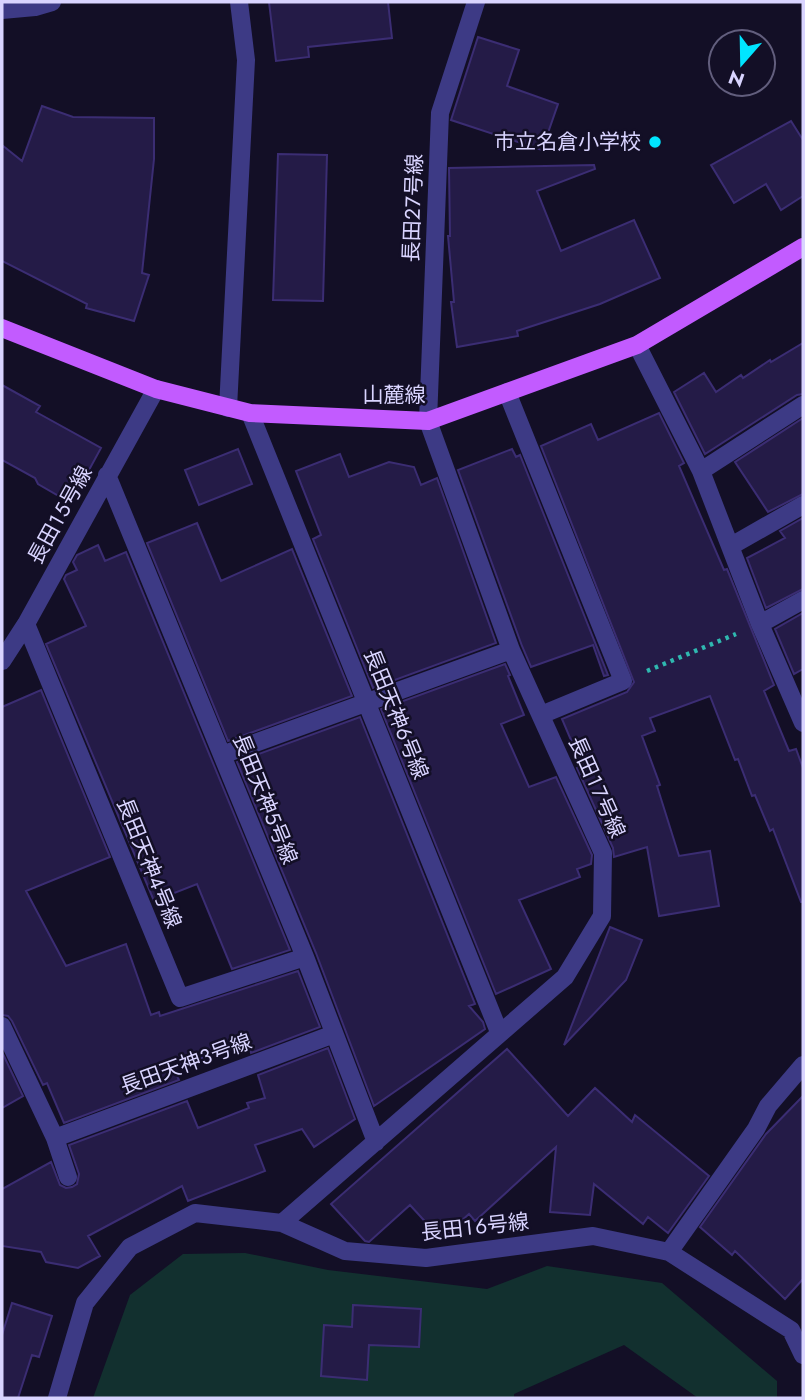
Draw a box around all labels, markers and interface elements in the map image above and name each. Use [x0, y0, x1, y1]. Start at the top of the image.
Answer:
north arrow [707, 28, 777, 98]
text: N [725, 63, 748, 94]
place label: 市立名倉小学校 [494, 127, 641, 157]
marker: 市立名倉小学校 [647, 134, 663, 150]
street label: 長田２７号線 [396, 153, 430, 263]
street label: 山麓線 [363, 380, 426, 410]
street label: 長田１５号線 [21, 460, 99, 570]
street label: 長田天神６号線 [356, 644, 436, 784]
street label: 長田天神５号線 [225, 729, 305, 869]
street label: 長田１７号線 [561, 731, 633, 843]
street label: 長田天神４号線 [109, 793, 189, 933]
street label: 長田天神３号線 [116, 1026, 256, 1102]
street label: 長田１６号線 [420, 1206, 530, 1248]

